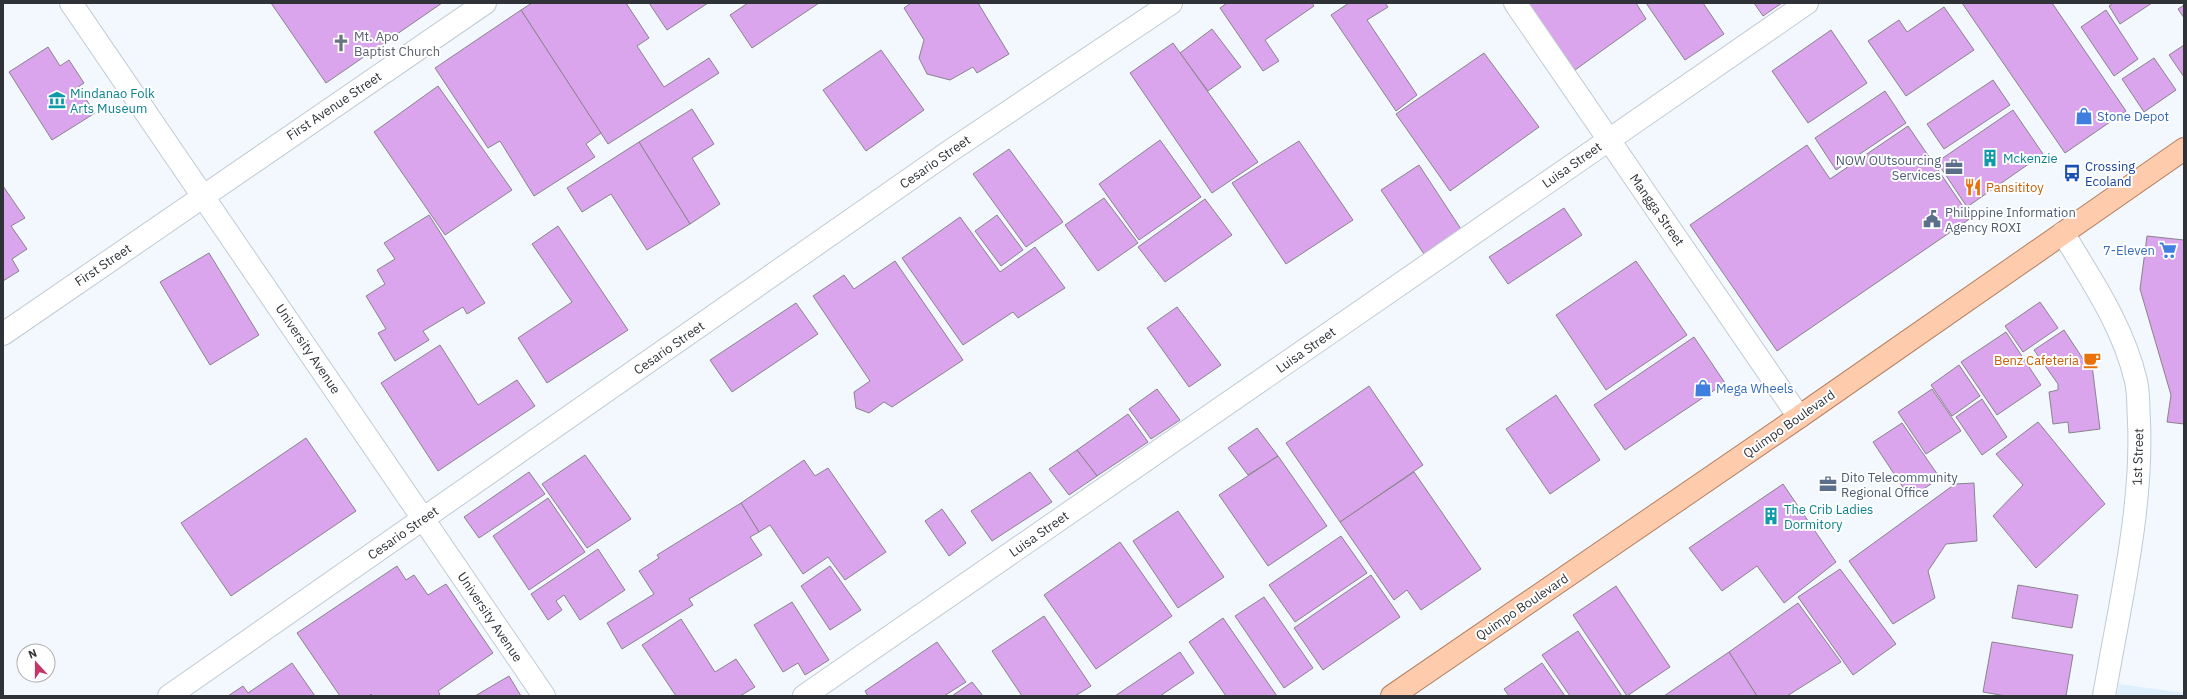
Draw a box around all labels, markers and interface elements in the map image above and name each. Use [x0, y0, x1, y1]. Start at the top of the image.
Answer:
place label: Mt. Apo Baptist Church [354, 28, 440, 60]
church icon: Mt. Apo Baptist Church [331, 33, 351, 53]
street label: First Avenue Street [283, 68, 385, 144]
place label: Mindanao Folk Arts Museum [70, 85, 155, 117]
museum icon: Mindanao Folk Arts Museum [47, 90, 67, 110]
shop icon: Stone Depot [2074, 106, 2094, 126]
place label: Stone Depot [2097, 108, 2169, 125]
street label: Cesario Street [896, 131, 974, 193]
street label: Luisa Street [1539, 138, 1605, 192]
building icon: Mckenzie [1980, 148, 2000, 168]
place label: Mckenzie [2003, 150, 2058, 167]
place label: NOW OUtsourcing Services [1836, 152, 1941, 184]
office icon: NOW OUtsourcing Services [1944, 157, 1964, 177]
place label: Crossing Ecoland [2085, 158, 2135, 190]
bus stop icon: Crossing Ecoland [2062, 163, 2082, 183]
street label: Mangga Street [1626, 171, 1688, 249]
restaurant icon: Pansititoy [1963, 177, 1983, 197]
place label: Pansititoy [1986, 179, 2044, 196]
place label: Philippine Information Agency ROXI [1945, 204, 2076, 236]
public building icon: Philippine Information Agency ROXI [1922, 209, 1942, 229]
street label: First Street [71, 240, 135, 290]
supermarket icon: 7-Eleven [2158, 240, 2178, 260]
place label: 7-Eleven [2103, 242, 2155, 259]
street label: University Avenue [272, 301, 344, 397]
street label: Cesario Street [630, 317, 708, 379]
street label: Luisa Street [1273, 323, 1339, 377]
cafe icon: Benz Cafeteria [2082, 350, 2102, 370]
place label: Benz Cafeteria [1994, 352, 2079, 369]
shop icon: Mega Wheels [1693, 378, 1713, 398]
place label: Mega Wheels [1716, 380, 1794, 397]
street label: Quimpo Boulevard [1740, 386, 1838, 462]
street label: 1st Street [2129, 428, 2147, 486]
place label: Dito Telecommunity Regional Office [1841, 469, 1958, 501]
office icon: Dito Telecommunity Regional Office [1818, 474, 1838, 494]
place label: The Crib Ladies Dormitory [1784, 501, 1873, 533]
street label: Cesario Street [364, 502, 442, 564]
building icon: The Crib Ladies Dormitory [1761, 506, 1781, 526]
street label: Luisa Street [1006, 507, 1072, 561]
street label: University Avenue [454, 569, 526, 665]
street label: Quimpo Boulevard [1472, 570, 1572, 644]
north arrow [16, 643, 56, 683]
text: N [26, 646, 39, 662]

